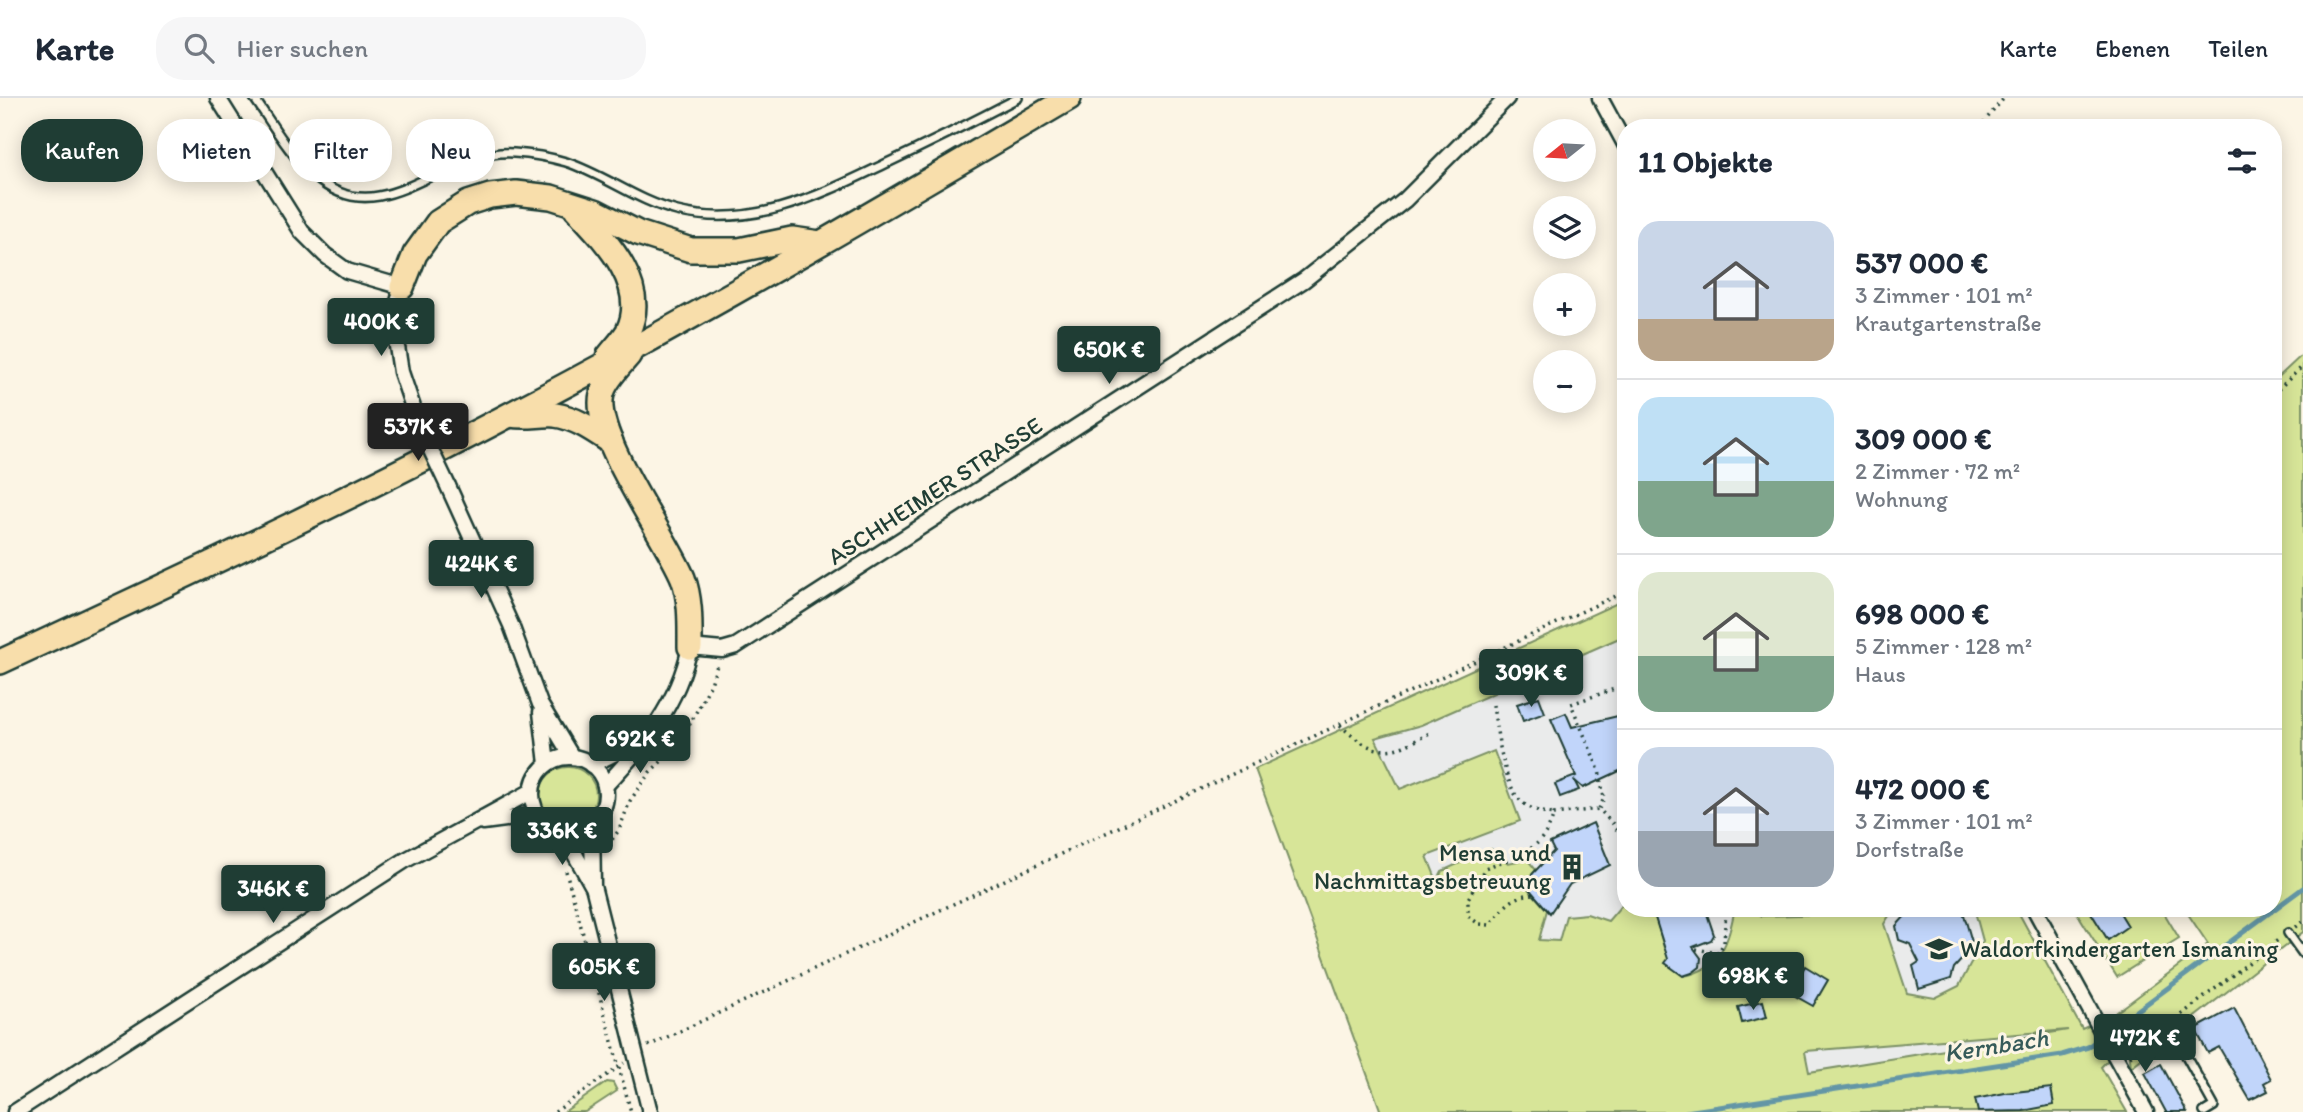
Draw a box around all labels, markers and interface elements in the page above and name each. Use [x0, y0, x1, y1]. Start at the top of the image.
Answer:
search box [156, 17, 646, 80]
text: Karte [35, 29, 114, 68]
icon: search [180, 29, 218, 67]
text: Hier suchen [236, 32, 368, 64]
text: Karte [1999, 34, 2057, 63]
text: Ebenen [2095, 34, 2170, 63]
text: Teilen [2208, 34, 2268, 63]
chip: Kaufen [21, 119, 143, 182]
chip: Mieten [157, 119, 275, 182]
chip: Filter [289, 119, 392, 182]
chip: Neu [406, 119, 495, 182]
north arrow [1533, 119, 1596, 182]
map controls [1533, 119, 1596, 413]
icon: filters [2223, 142, 2261, 180]
text: 11 Objekte [1638, 143, 1773, 180]
button: layers [1533, 196, 1596, 259]
text: 537 000 € [1855, 244, 1988, 281]
icon: home [1694, 249, 1778, 333]
button: + [1533, 273, 1596, 336]
text: 3 Zimmer · 101 m² [1855, 281, 2033, 309]
pin: 400K € [324, 299, 438, 358]
text: 400K € [343, 307, 419, 335]
text: Krautgartenstraße [1855, 309, 2042, 337]
pin: 650K € [1052, 327, 1166, 386]
text: 650K € [1073, 335, 1145, 363]
button: − [1533, 350, 1596, 413]
pin: 537K € [361, 404, 475, 463]
street label: ASCHHEIMER STRASSE [822, 410, 1047, 571]
text: 537K € [383, 412, 453, 440]
text: 309 000 € [1855, 420, 1992, 457]
icon: home [1694, 425, 1778, 509]
text: 2 Zimmer · 72 m² [1855, 457, 2020, 485]
text: Wohnung [1855, 485, 1948, 513]
pin: 424K € [424, 540, 538, 600]
text: 424K € [445, 549, 517, 577]
text: 698 000 € [1855, 595, 1989, 632]
icon: home [1694, 600, 1778, 684]
text: 5 Zimmer · 128 m² [1855, 632, 2032, 660]
pin: 309K € [1474, 650, 1588, 709]
text: 309K € [1495, 658, 1567, 686]
text: Haus [1855, 660, 1906, 688]
pin: 692K € [583, 716, 697, 775]
text: 692K € [605, 724, 675, 752]
text: 472 000 € [1855, 770, 1990, 807]
icon: home [1694, 775, 1778, 859]
text: 3 Zimmer · 101 m² [1855, 807, 2033, 835]
pin: 336K € [505, 808, 619, 867]
text: 336K € [527, 816, 597, 844]
text: Dorfstraße [1855, 835, 1964, 863]
place label: Mensa und Nachmittagsbetreuung [1314, 838, 1552, 895]
building icon: Mensa und Nachmittagsbetreuung [1557, 852, 1587, 882]
pin: 346K € [216, 866, 330, 925]
text: 346K € [237, 874, 309, 902]
school or university icon: Waldorfkindergarten Ismaning [1924, 934, 1954, 964]
place label: Waldorfkindergarten Ismaning [1960, 934, 2279, 963]
pin: 605K € [547, 944, 661, 1003]
text: 605K € [568, 952, 640, 980]
pin: 698K € [1696, 953, 1810, 1012]
text: 698K € [1718, 961, 1788, 989]
pin: 472K € [2088, 1014, 2202, 1074]
water label: Kernbach [1942, 1021, 2051, 1069]
text: 472K € [2110, 1023, 2180, 1051]

